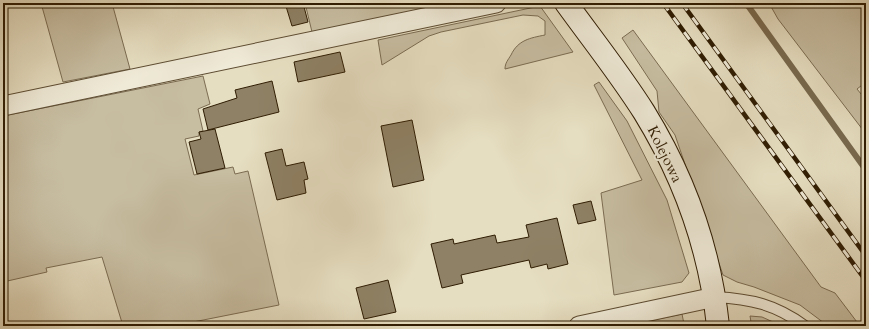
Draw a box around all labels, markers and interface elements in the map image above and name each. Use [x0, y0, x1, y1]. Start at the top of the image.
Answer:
street label: Kolejowa [643, 122, 688, 186]

